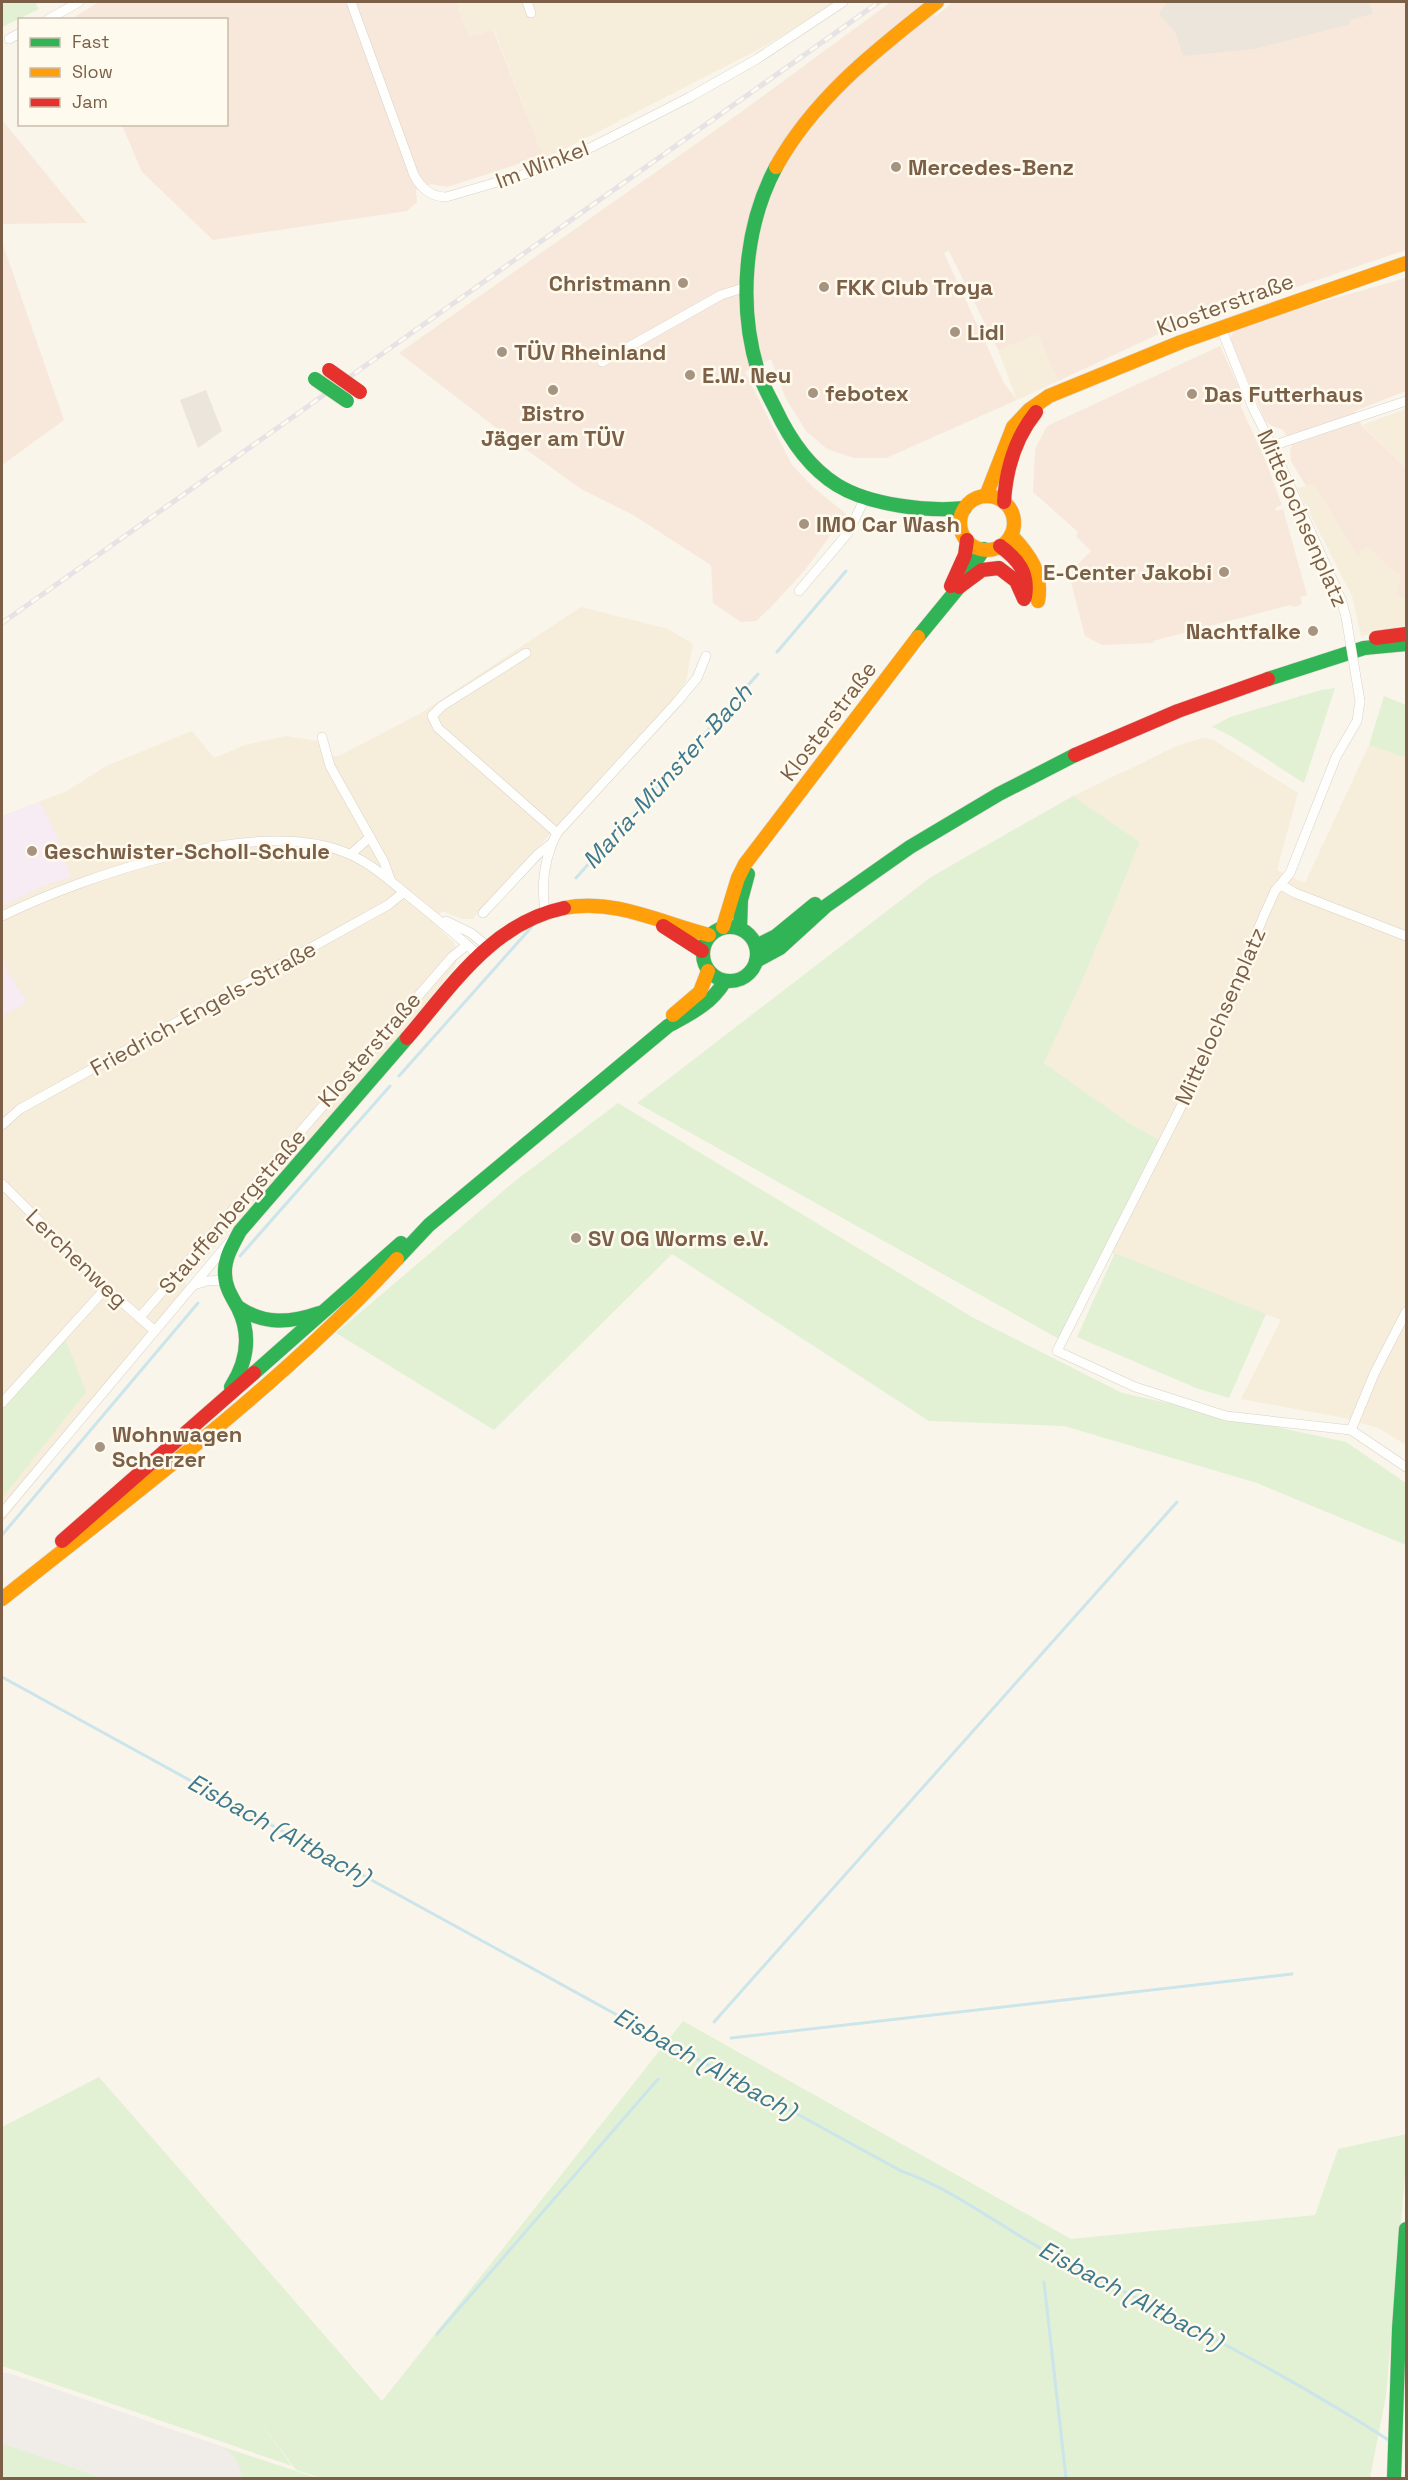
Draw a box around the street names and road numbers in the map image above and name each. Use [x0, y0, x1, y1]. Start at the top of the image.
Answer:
street label: Im Winkel [491, 133, 593, 195]
street label: Klosterstraße [1153, 266, 1297, 342]
street label: Mittelochsenplatz [1251, 425, 1355, 611]
street label: Klosterstraße [774, 655, 882, 787]
street label: Mittelochsenplatz [1168, 923, 1272, 1109]
street label: Friedrich-Engels-Straße [85, 934, 321, 1082]
street label: Klosterstraße [311, 986, 427, 1112]
street label: Stauffenbergstraße [152, 1122, 312, 1300]
street label: Lerchenweg [20, 1203, 134, 1313]

